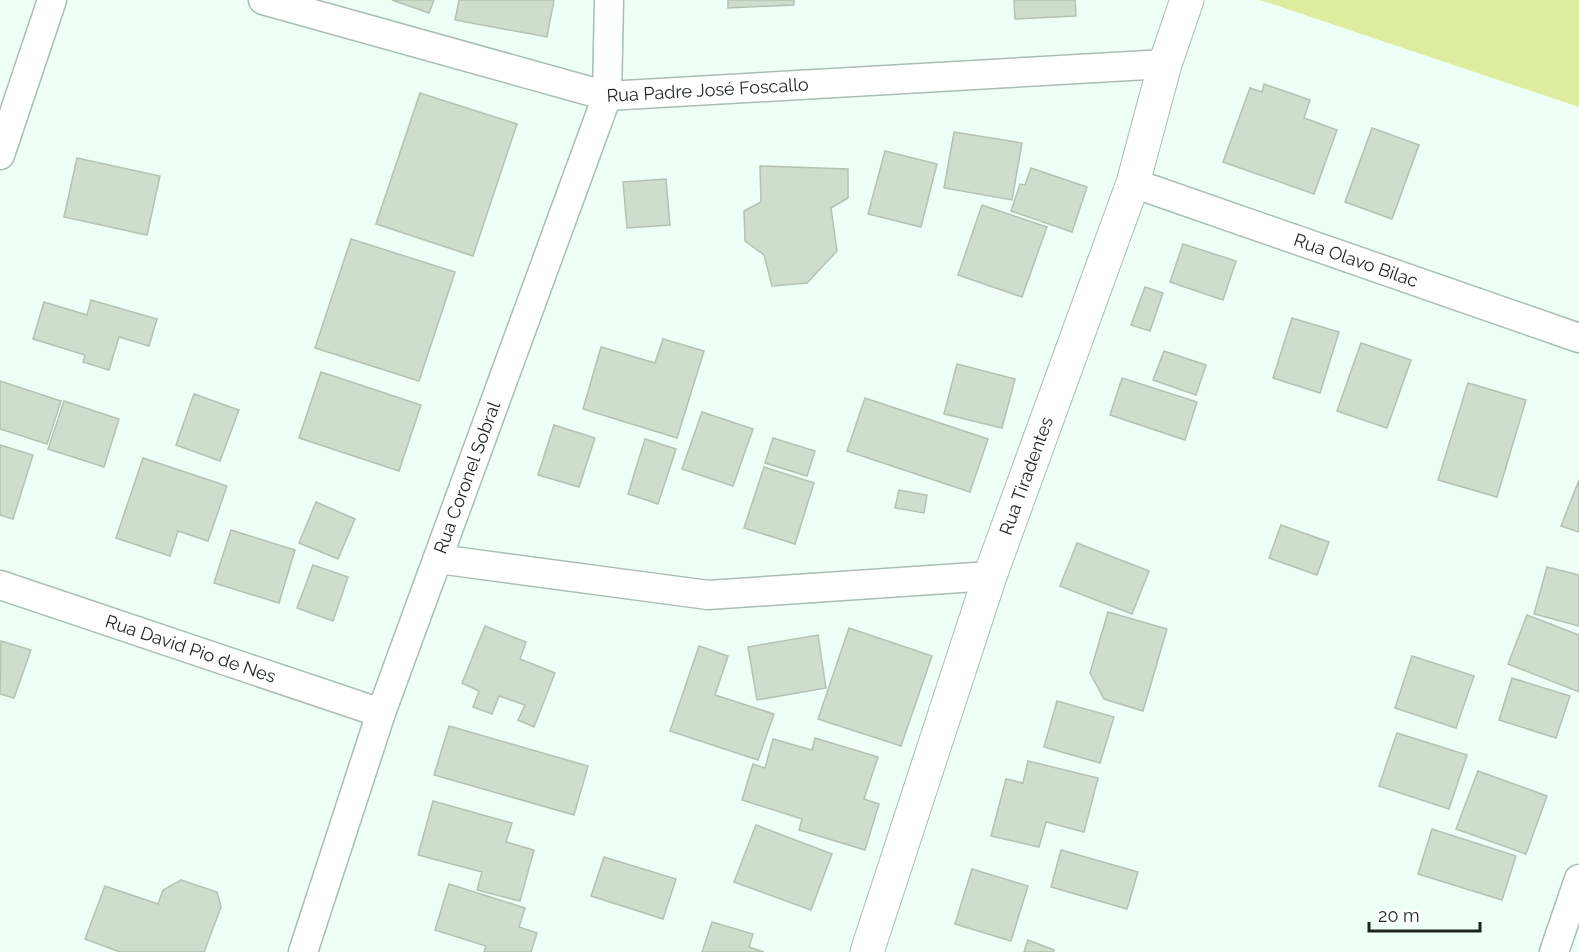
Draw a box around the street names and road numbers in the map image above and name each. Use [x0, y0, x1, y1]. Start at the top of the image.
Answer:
street label: Rua Padre José Foscallo [606, 73, 810, 106]
street label: Rua Olavo Bilac [1291, 229, 1421, 291]
street label: Rua Coronel Sobral [429, 399, 504, 556]
street label: Rua Tiradentes [995, 413, 1057, 538]
street label: Rua David Pio de Nes [103, 610, 279, 687]

